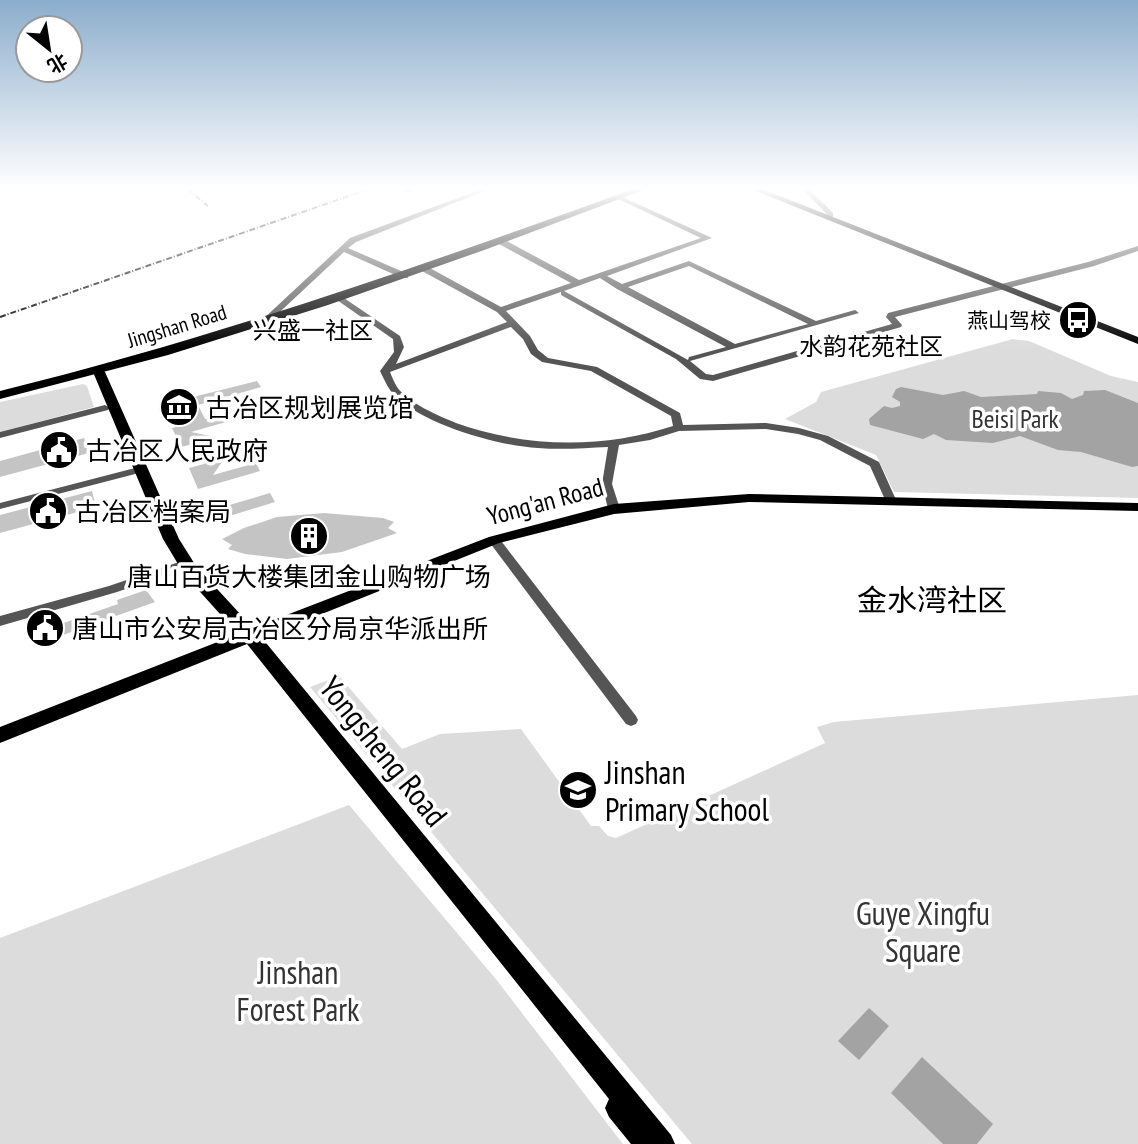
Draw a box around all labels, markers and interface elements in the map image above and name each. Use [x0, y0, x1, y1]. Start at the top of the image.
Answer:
north arrow [14, 14, 84, 84]
text: 北 [43, 49, 72, 79]
street label: Jingshan Road [123, 298, 230, 354]
bus stop icon: 燕山驾校 [1057, 299, 1099, 341]
place label: 燕山驾校 [967, 307, 1051, 334]
district label: 兴盛一社区 [253, 315, 373, 346]
district label: 水韵花苑社区 [799, 331, 943, 362]
museum icon: 古冶区规划展览馆 [158, 386, 200, 428]
place label: 古冶区规划展览馆 [206, 391, 414, 424]
park label: Beisi Park [971, 402, 1059, 435]
public building icon: 古冶区人民政府 [38, 429, 80, 471]
place label: 古冶区人民政府 [86, 434, 268, 467]
street label: Yong'an Road [483, 470, 607, 532]
public building icon: 古冶区档案局 [27, 490, 69, 532]
place label: 古冶区档案局 [75, 495, 231, 528]
building icon: 唐山百货大楼集团金山购物广场 [288, 515, 330, 557]
place label: 唐山百货大楼集团金山购物广场 [127, 560, 491, 593]
district label: 金水湾社区 [857, 580, 1007, 619]
public building icon: 唐山市公安局古冶区分局京华派出所 [24, 607, 66, 649]
place label: 唐山市公安局古冶区分局京华派出所 [72, 612, 488, 645]
street label: Yongsheng Road [311, 667, 457, 835]
place label: Jinshan Primary School [604, 751, 769, 830]
school or university icon: Jinshan Primary School [557, 769, 599, 811]
park label: Guye Xingfu Square [856, 892, 990, 971]
park label: Jinshan Forest Park [237, 951, 360, 1030]

